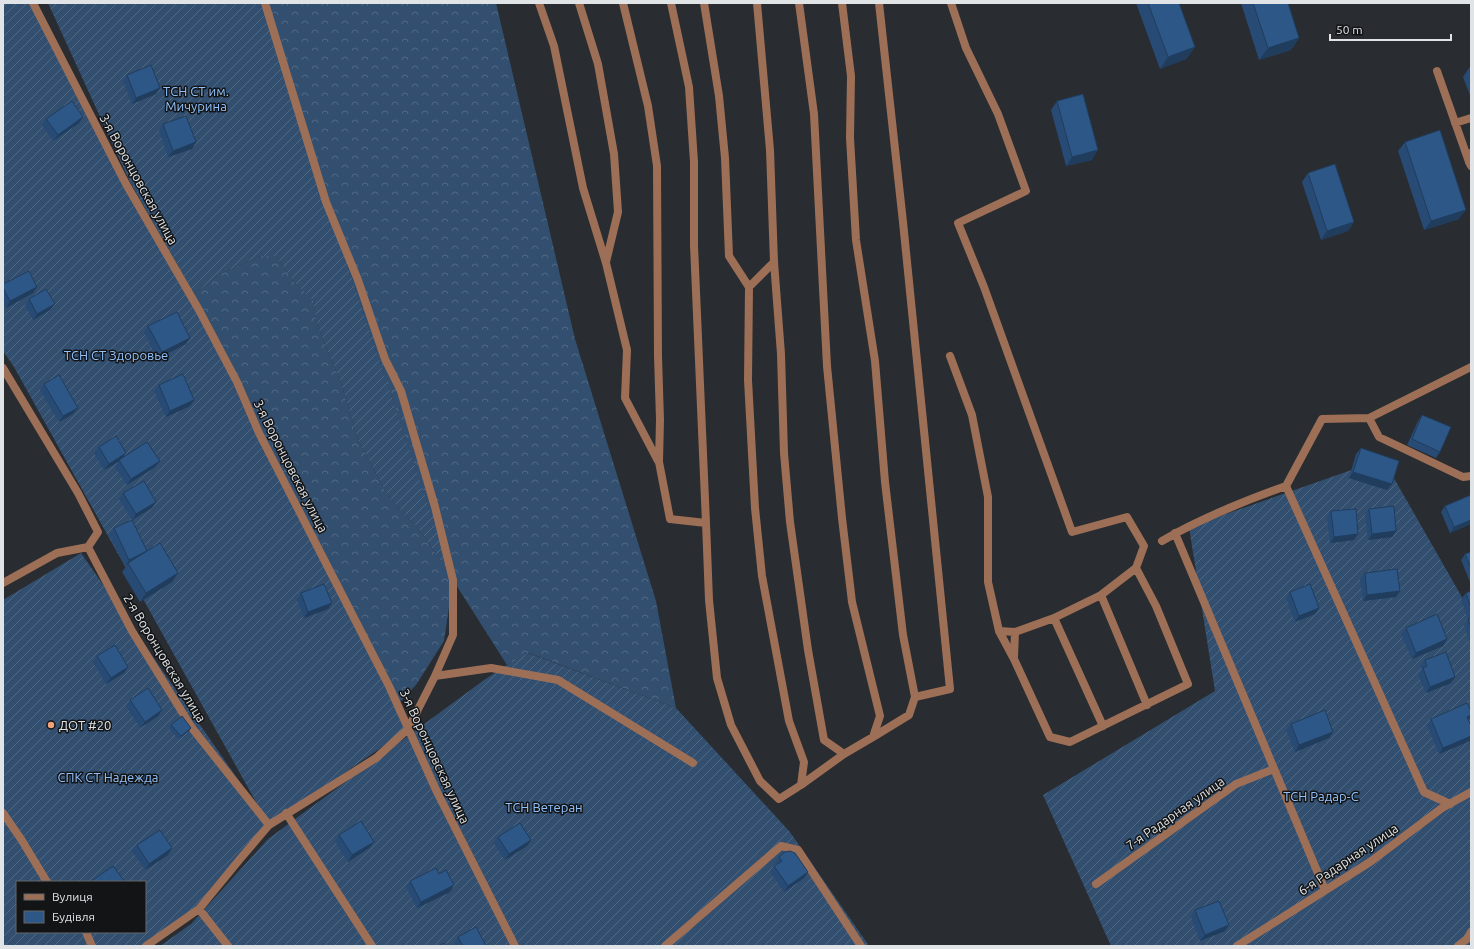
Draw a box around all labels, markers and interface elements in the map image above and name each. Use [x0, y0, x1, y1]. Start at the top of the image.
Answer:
scale bar [1330, 16, 1451, 42]
text: 50 m [1336, 23, 1363, 36]
park label: ТСН СТ им. Мичурина [163, 84, 229, 113]
street label: 3-я Воронцовская улица [97, 111, 181, 247]
park label: ТСН СТ Здоровье [64, 348, 168, 362]
street label: 3-я Воронцовская улица [251, 397, 331, 535]
street label: 2-я Воронцовская улица [121, 591, 209, 725]
street label: 3-я Воронцовская улица [398, 686, 472, 826]
place label: ДОТ #20 [59, 718, 111, 732]
marker: ДОТ #20 [46, 720, 56, 730]
park label: СПК СТ Надежда [58, 770, 158, 784]
street label: 7-я Радарная улица [1123, 774, 1227, 852]
park label: ТСН Радар-С [1283, 789, 1359, 803]
park label: ТСН Ветеран [505, 800, 583, 814]
street label: 6-я Радарная улица [1296, 820, 1400, 898]
legend [16, 881, 146, 933]
text: Вулиця [52, 890, 93, 903]
text: Будівля [52, 910, 95, 923]

